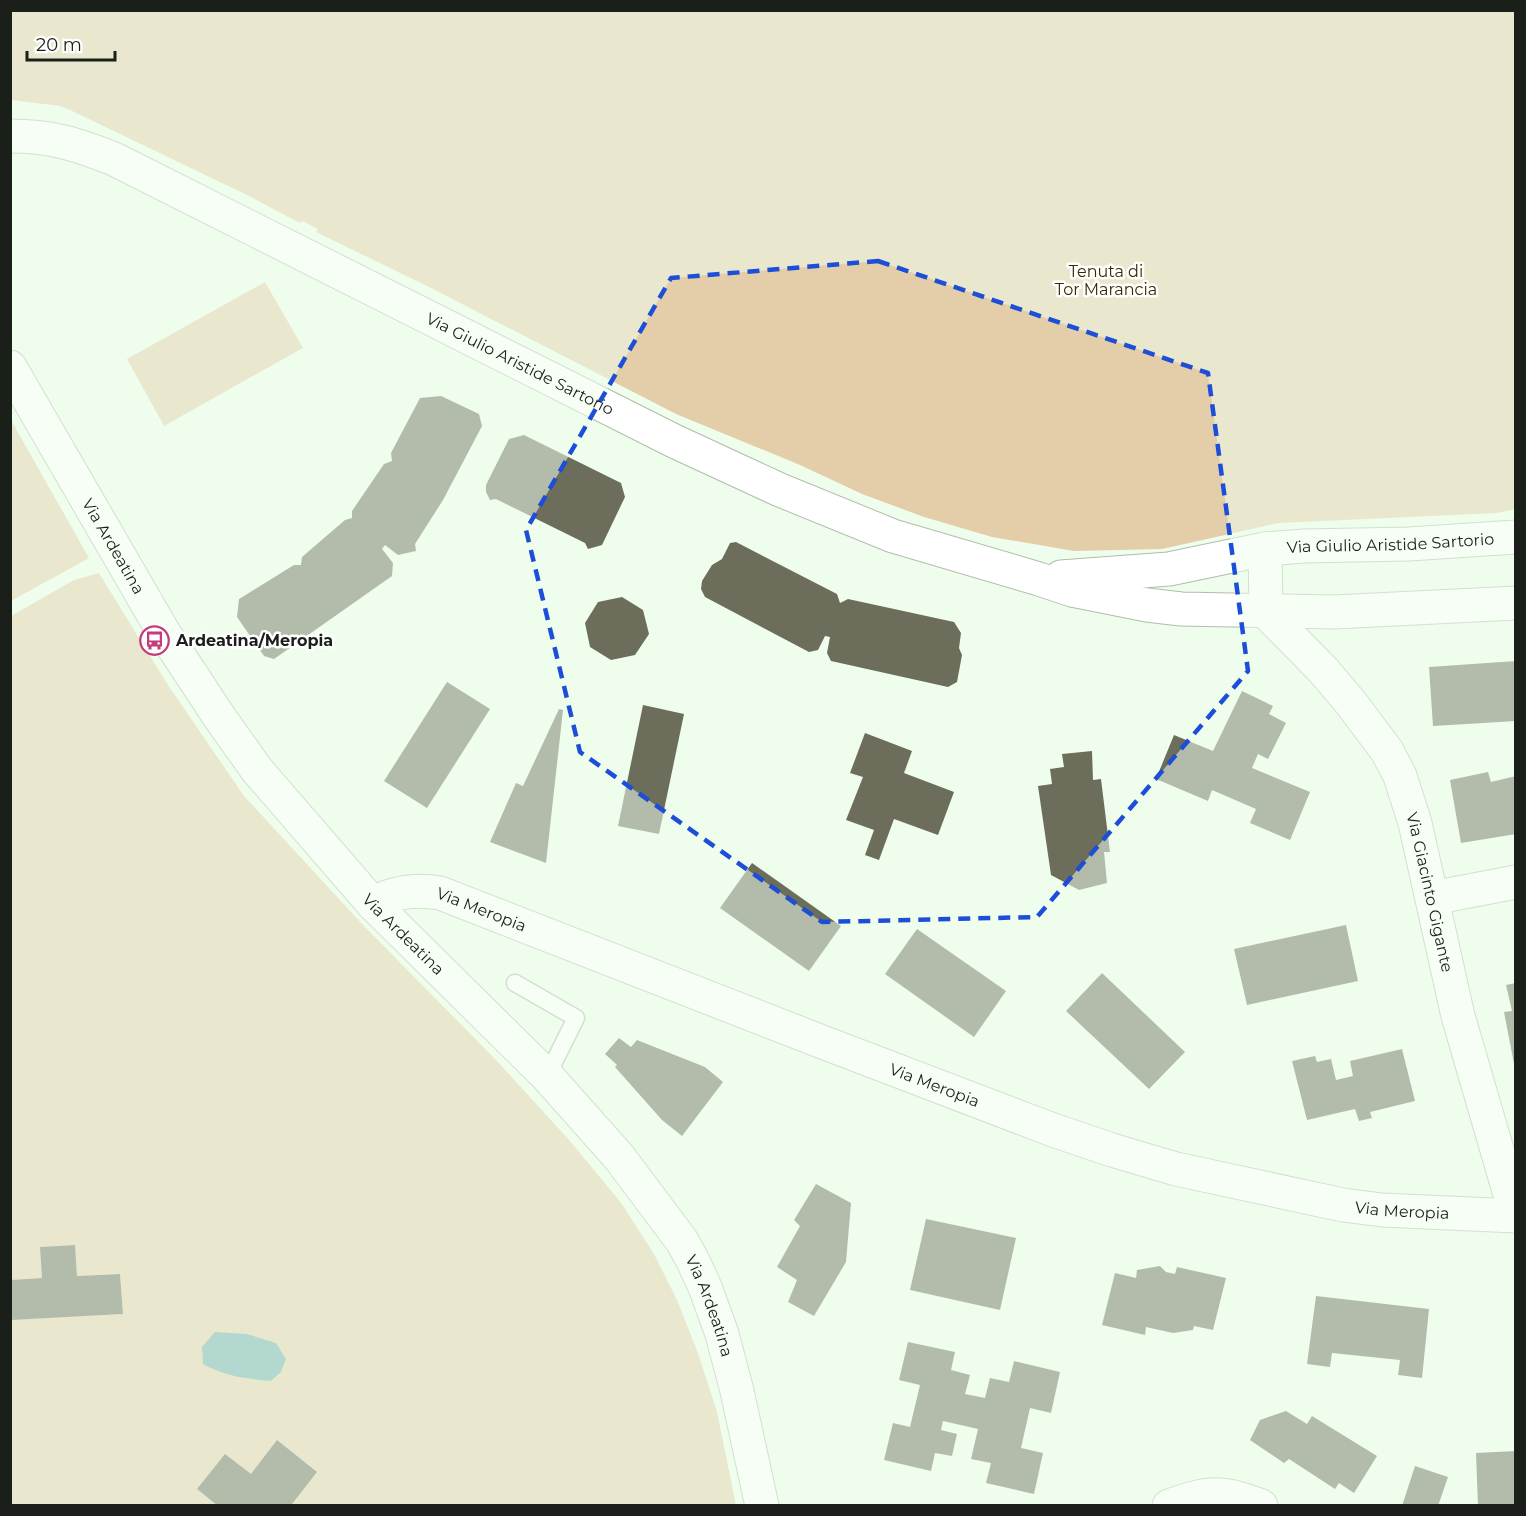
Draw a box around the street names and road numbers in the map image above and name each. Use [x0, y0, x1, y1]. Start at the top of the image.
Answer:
street label: Via Giulio Aristide Sartorio [423, 309, 617, 419]
street label: Via Ardeatina [78, 495, 148, 598]
street label: Via Giulio Aristide Sartorio [1286, 529, 1495, 557]
street label: Via Giacinto Gigante [1402, 810, 1457, 974]
street label: Via Meropia [434, 884, 529, 936]
street label: Via Ardeatina [358, 890, 448, 979]
street label: Via Meropia [887, 1060, 982, 1111]
street label: Via Meropia [1354, 1198, 1450, 1223]
street label: Via Ardeatina [681, 1252, 737, 1359]

